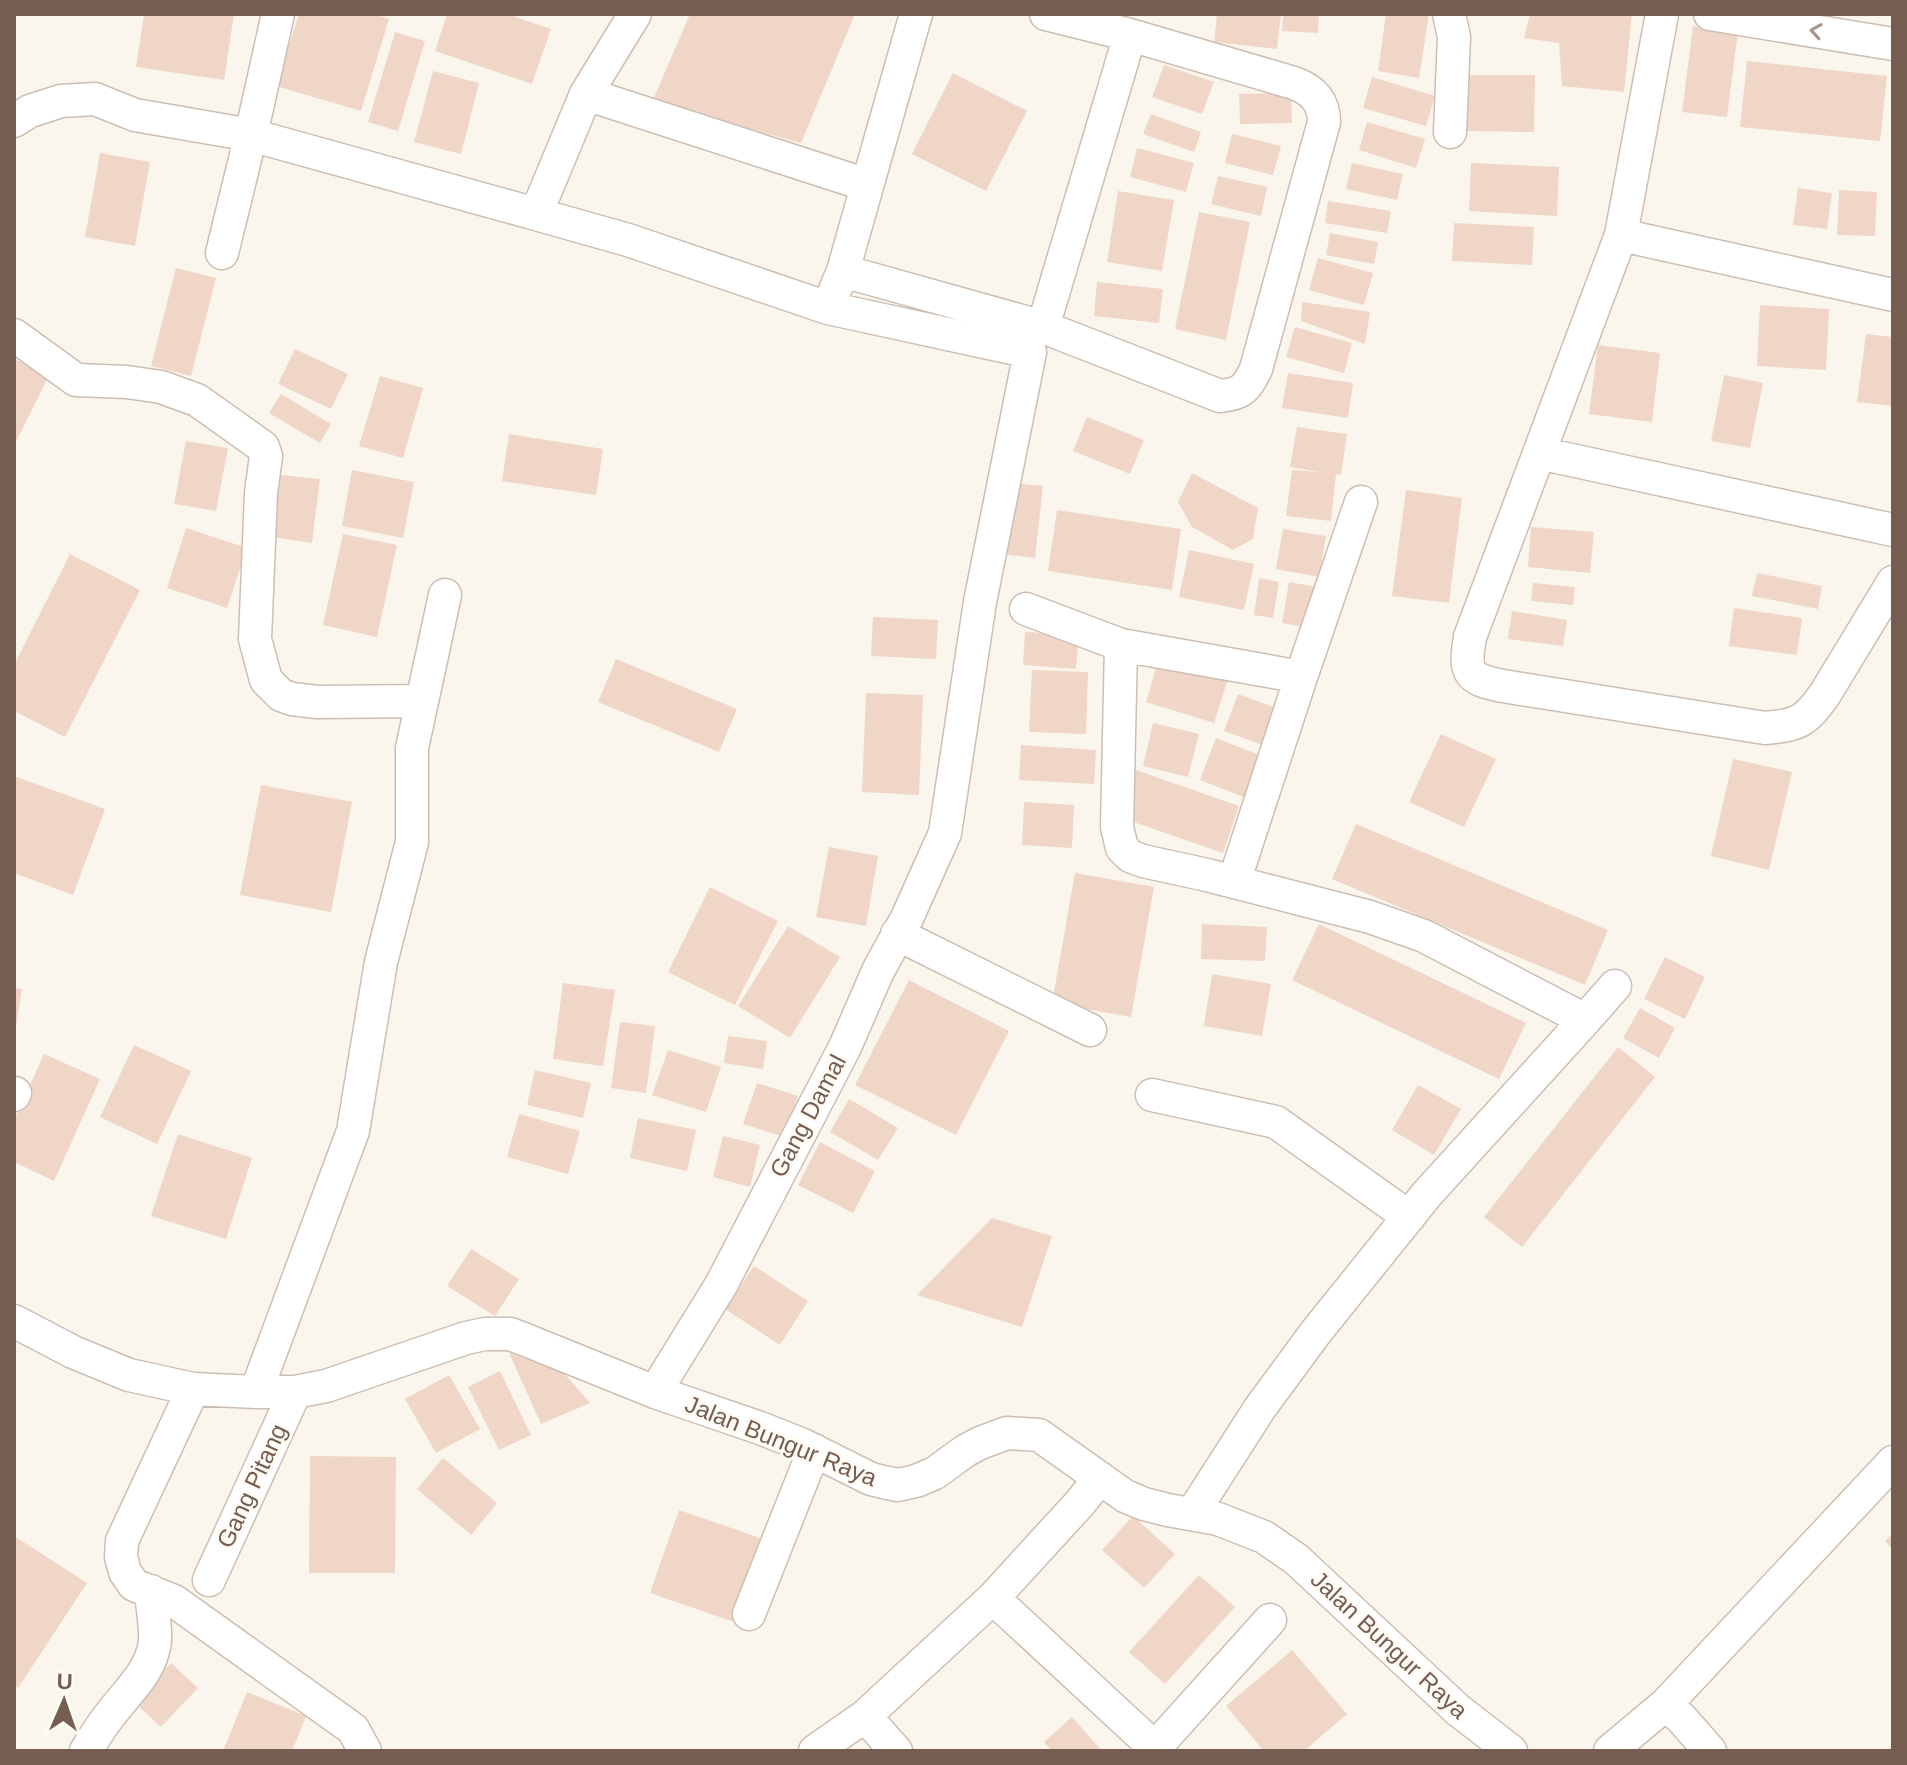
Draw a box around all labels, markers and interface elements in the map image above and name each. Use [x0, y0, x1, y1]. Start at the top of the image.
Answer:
one-way arrow [1809, 24, 1823, 41]
street label: Gang Damal [764, 1050, 851, 1182]
street label: Jalan Bungur Raya [681, 1390, 881, 1492]
street label: Gang Pitang [211, 1420, 292, 1552]
street label: Jalan Bungur Raya [1305, 1565, 1474, 1725]
north arrow [24, 1661, 104, 1741]
text: U [56, 1669, 73, 1694]

